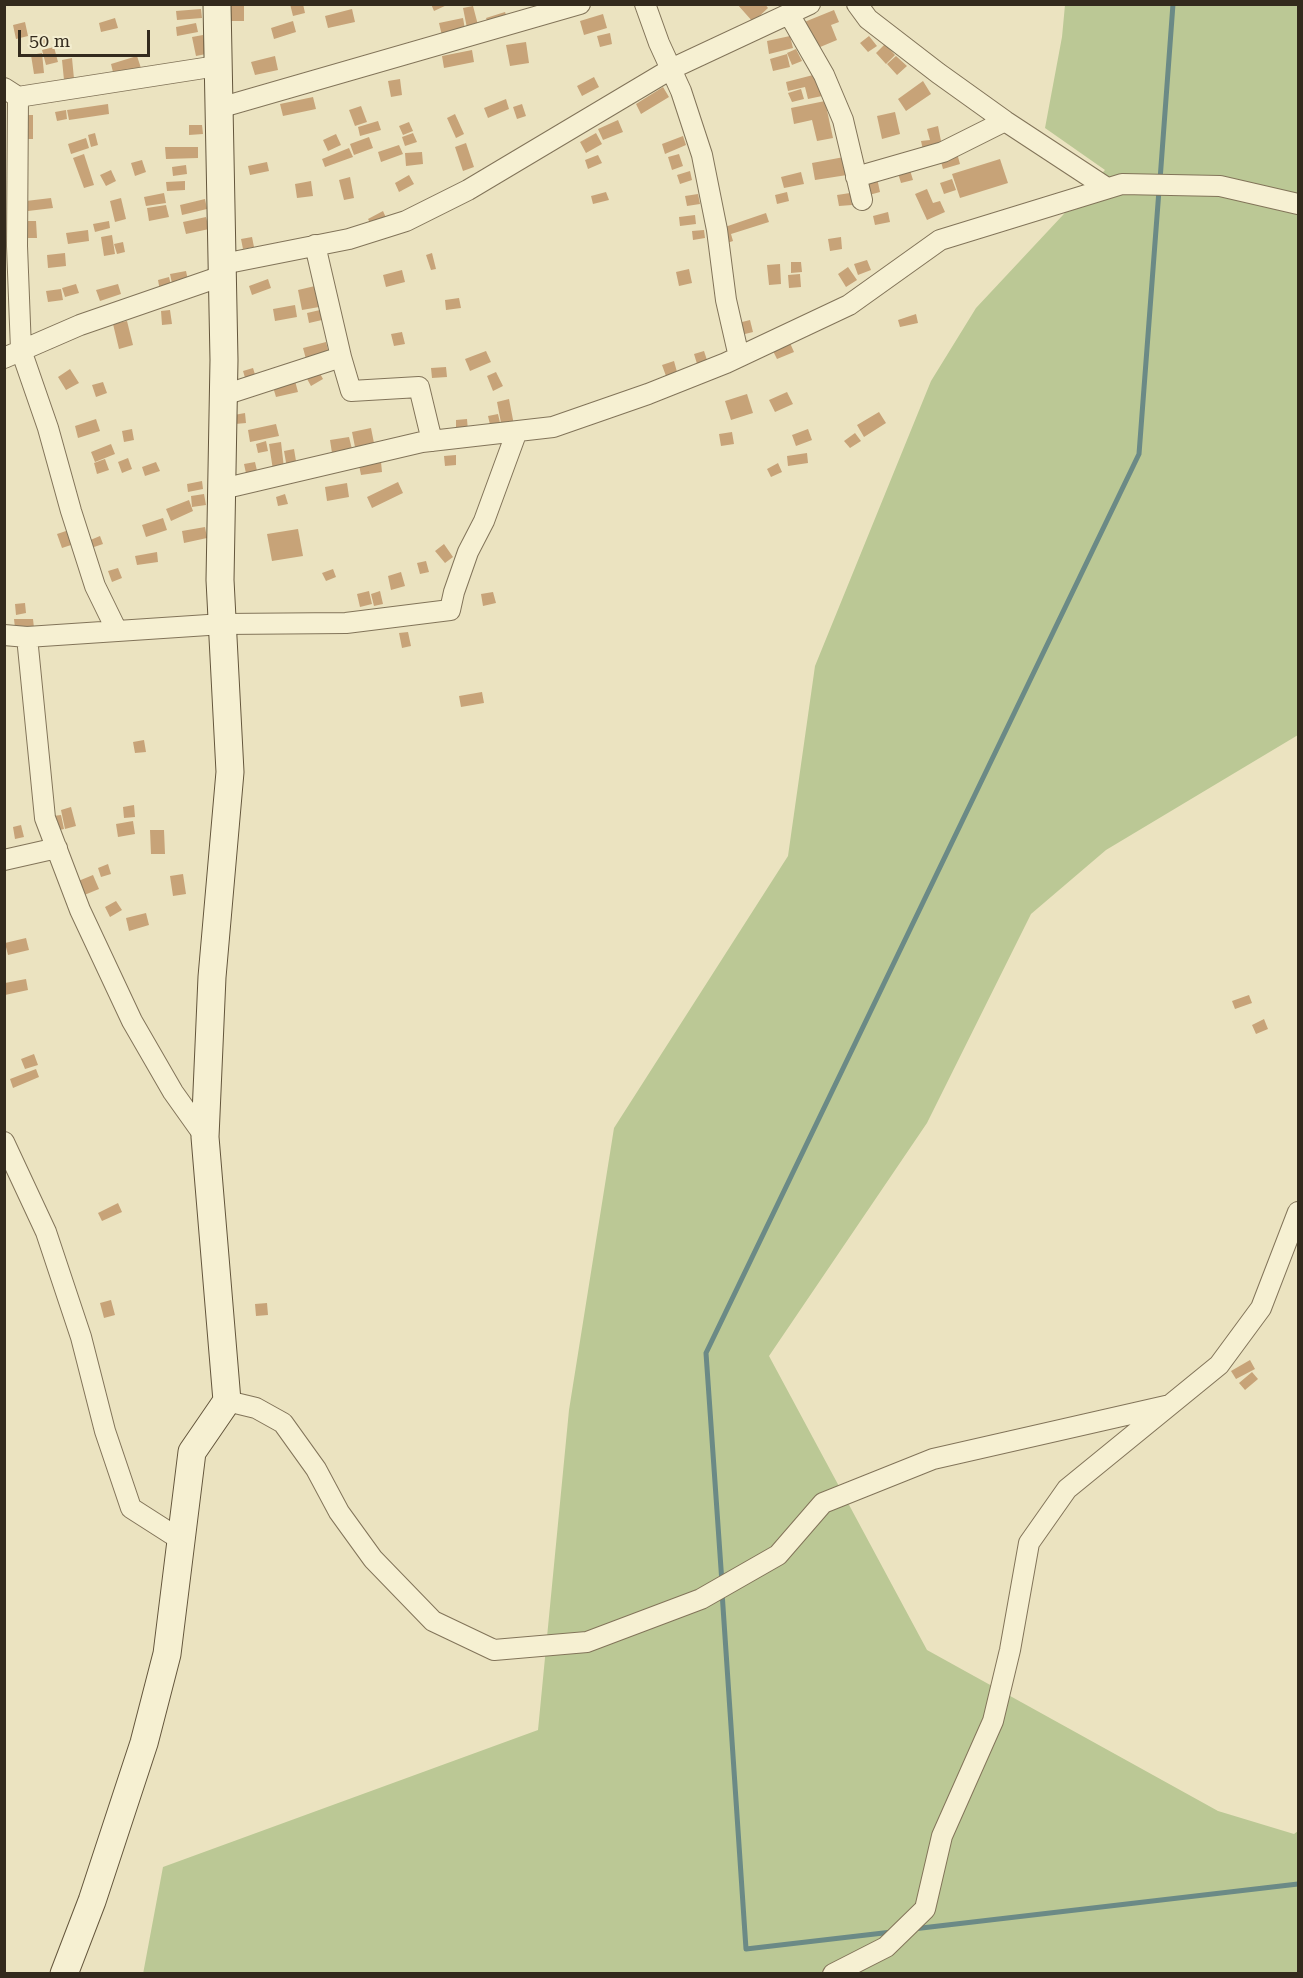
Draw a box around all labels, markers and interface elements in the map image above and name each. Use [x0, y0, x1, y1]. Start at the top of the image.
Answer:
scale bar [21, 18, 153, 56]
text: 50 m [29, 30, 70, 51]

